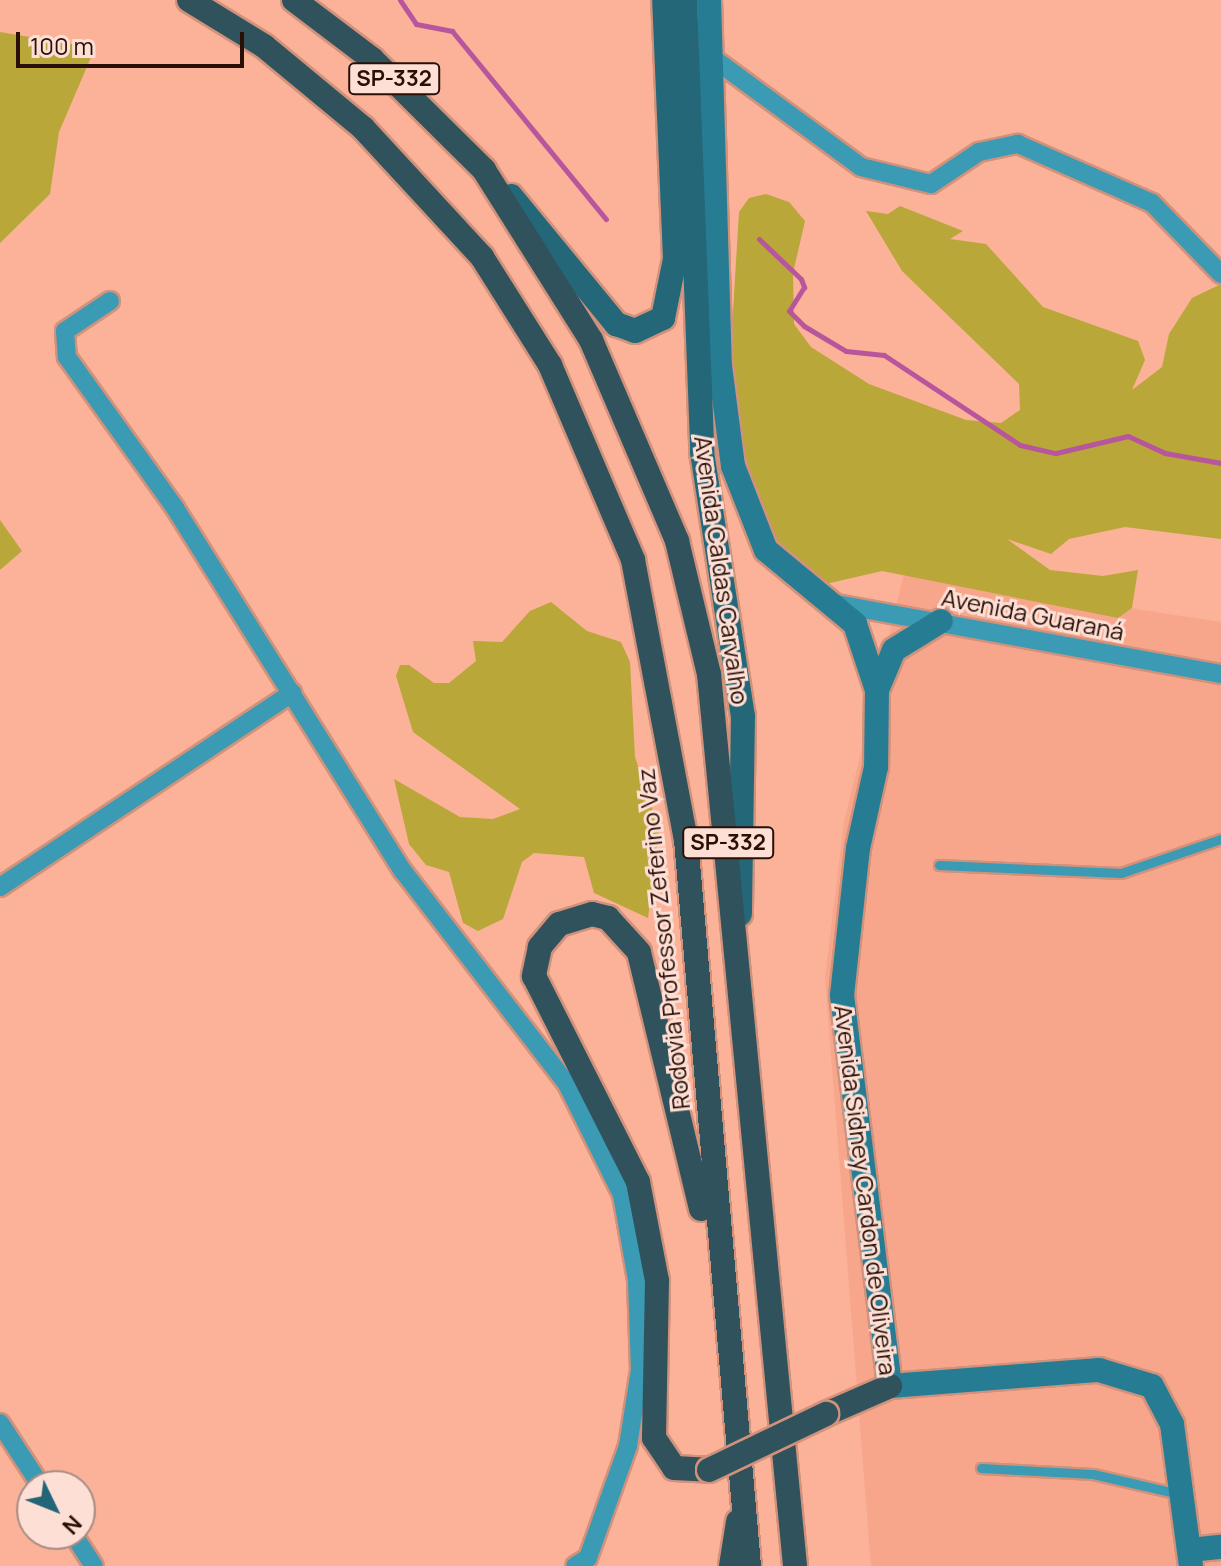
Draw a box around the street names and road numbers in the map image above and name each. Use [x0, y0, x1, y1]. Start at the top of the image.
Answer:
road number: SP-332 [348, 61, 440, 97]
street label: Avenida Caldas Carvalho [689, 434, 755, 706]
street label: Avenida Guaraná [939, 582, 1127, 646]
street label: Rodovia Professor Zeferino Vaz [631, 767, 695, 1111]
road number: SP-332 [682, 825, 774, 861]
street label: Avenida Sidney Cardon de Oliveira [829, 1003, 903, 1377]

